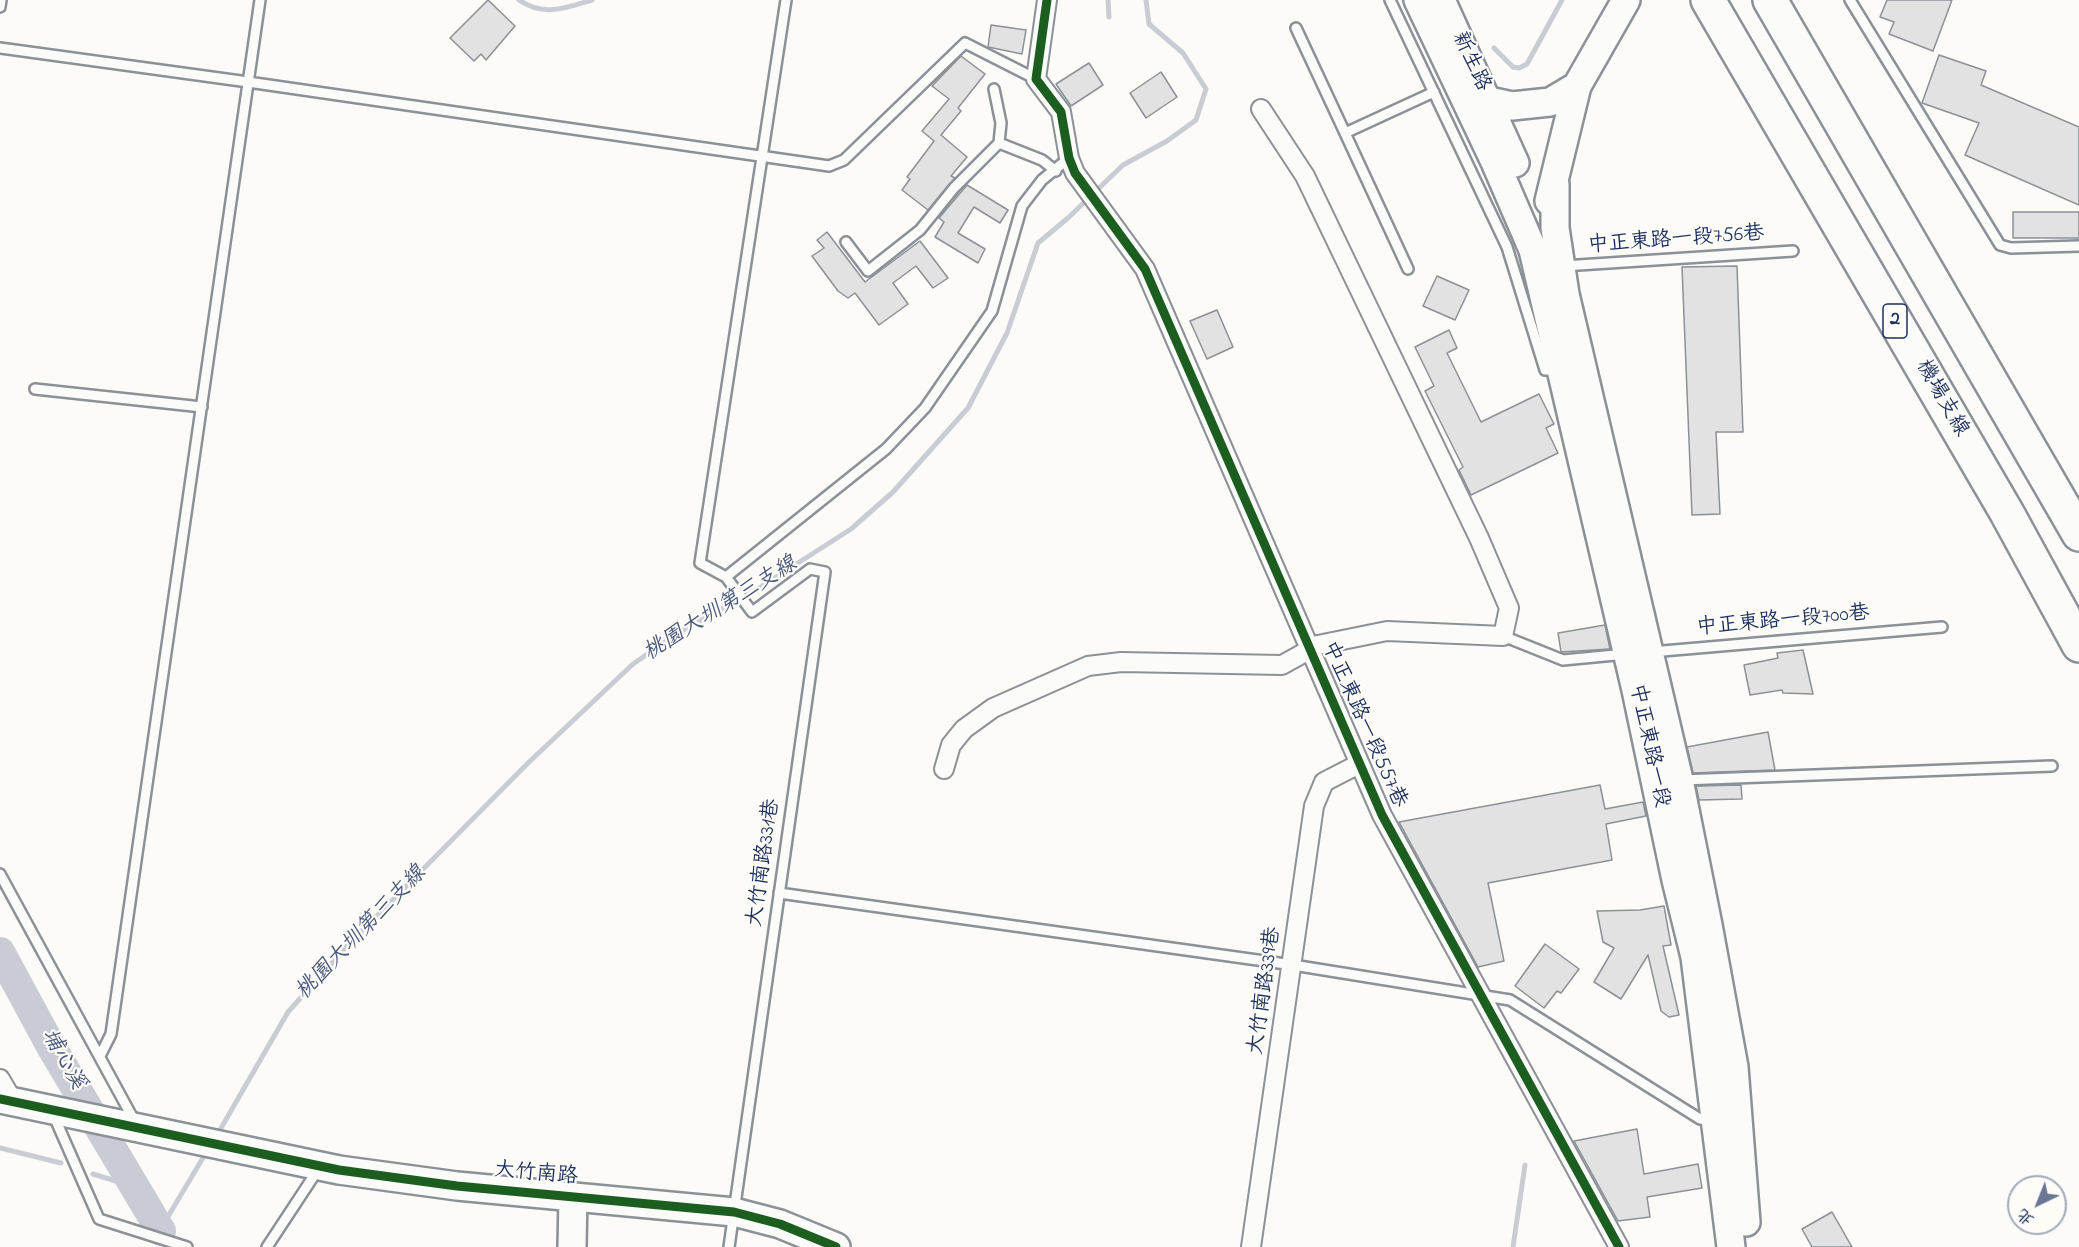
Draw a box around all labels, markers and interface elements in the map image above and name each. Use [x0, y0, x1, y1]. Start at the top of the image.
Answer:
street label: 新生路 [1445, 28, 1495, 96]
street label: 中正東路一段756巷 [1587, 222, 1765, 260]
road number: 2 [1883, 304, 1907, 338]
street label: 機場支線 [1909, 356, 1973, 442]
water label: 桃園大圳第三支線 [639, 552, 803, 668]
street label: 中正東路一段700巷 [1695, 602, 1871, 642]
street label: 中正東路一段557巷 [1315, 638, 1411, 812]
street label: 中正東路一段 [1623, 682, 1673, 810]
street label: 大竹南路331巷 [744, 797, 786, 929]
water label: 桃園大圳第三支線 [291, 862, 433, 1006]
street label: 大竹南路339巷 [1245, 926, 1287, 1056]
water label: 埔心溪 [34, 1025, 90, 1095]
street label: 大竹南路 [493, 1159, 579, 1191]
north arrow [2007, 1175, 2067, 1235]
text: 北 [2012, 1202, 2040, 1231]

